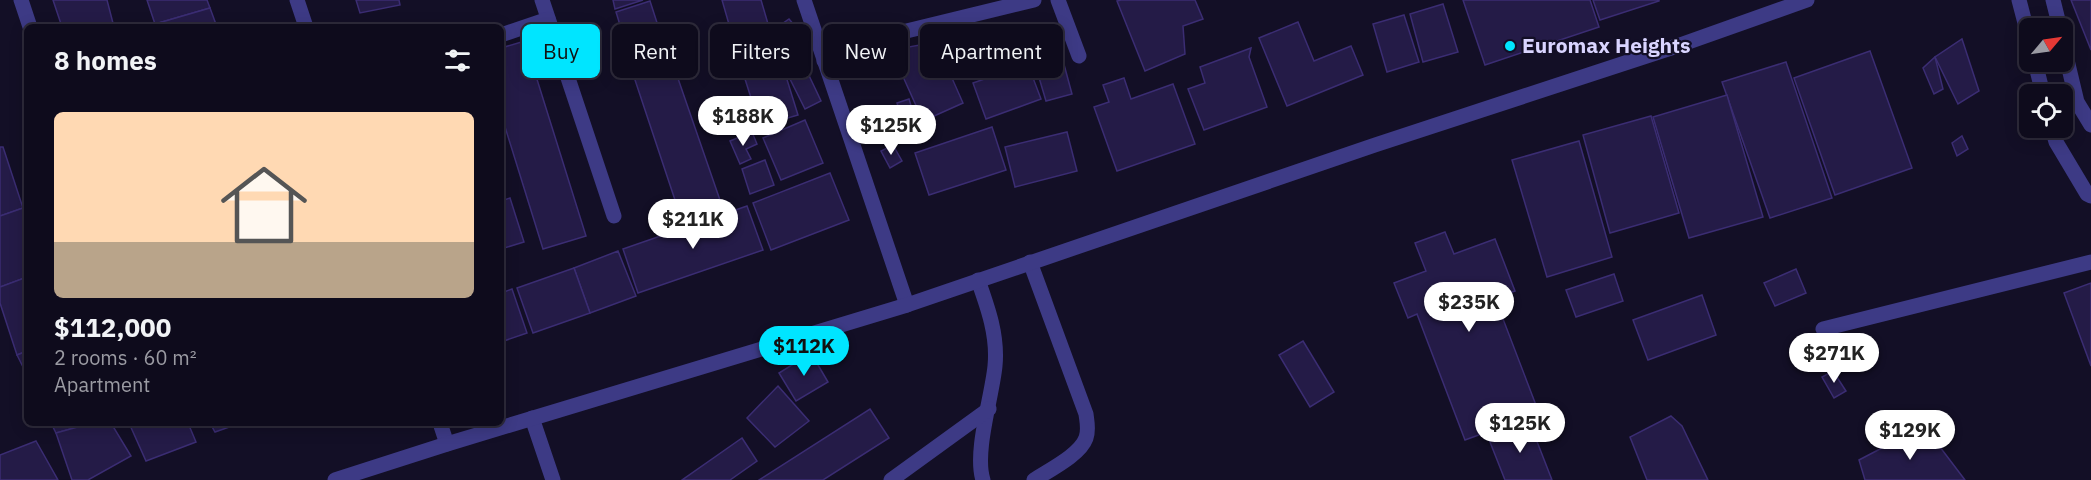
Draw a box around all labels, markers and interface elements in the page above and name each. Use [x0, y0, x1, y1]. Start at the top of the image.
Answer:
north arrow [2019, 18, 2073, 72]
map controls [2019, 18, 2073, 138]
chip: Buy [522, 24, 600, 78]
chip: Rent [612, 24, 698, 78]
chip: Filters [710, 24, 811, 78]
chip: New [823, 24, 908, 78]
chip: Apartment [920, 24, 1063, 78]
place label: Euromax Heights [1522, 31, 1691, 59]
marker: Euromax Heights [1503, 39, 1517, 53]
text: 8 homes [54, 43, 157, 77]
icon: filters [441, 44, 474, 77]
button: locate [2019, 84, 2073, 138]
pin: $188K [701, 96, 785, 147]
text: $188K [712, 102, 774, 129]
pin: $125K [849, 105, 933, 156]
text: $125K [860, 111, 922, 138]
icon: home [210, 151, 318, 259]
pin: $211K [651, 199, 735, 250]
text: $211K [662, 205, 724, 232]
pin: $235K [1427, 282, 1511, 333]
text: $235K [1438, 288, 1500, 315]
text: $112,000 [54, 310, 171, 344]
pin: $112K [762, 326, 846, 377]
text: $112K [773, 332, 835, 359]
pin: $271K [1792, 333, 1876, 384]
text: $271K [1803, 339, 1865, 366]
text: 2 rooms · 60 m² [54, 344, 197, 371]
text: Apartment [54, 371, 150, 398]
pin: $125K [1478, 403, 1562, 454]
text: $125K [1489, 409, 1551, 436]
pin: $129K [1868, 410, 1952, 461]
text: $129K [1879, 416, 1941, 443]

